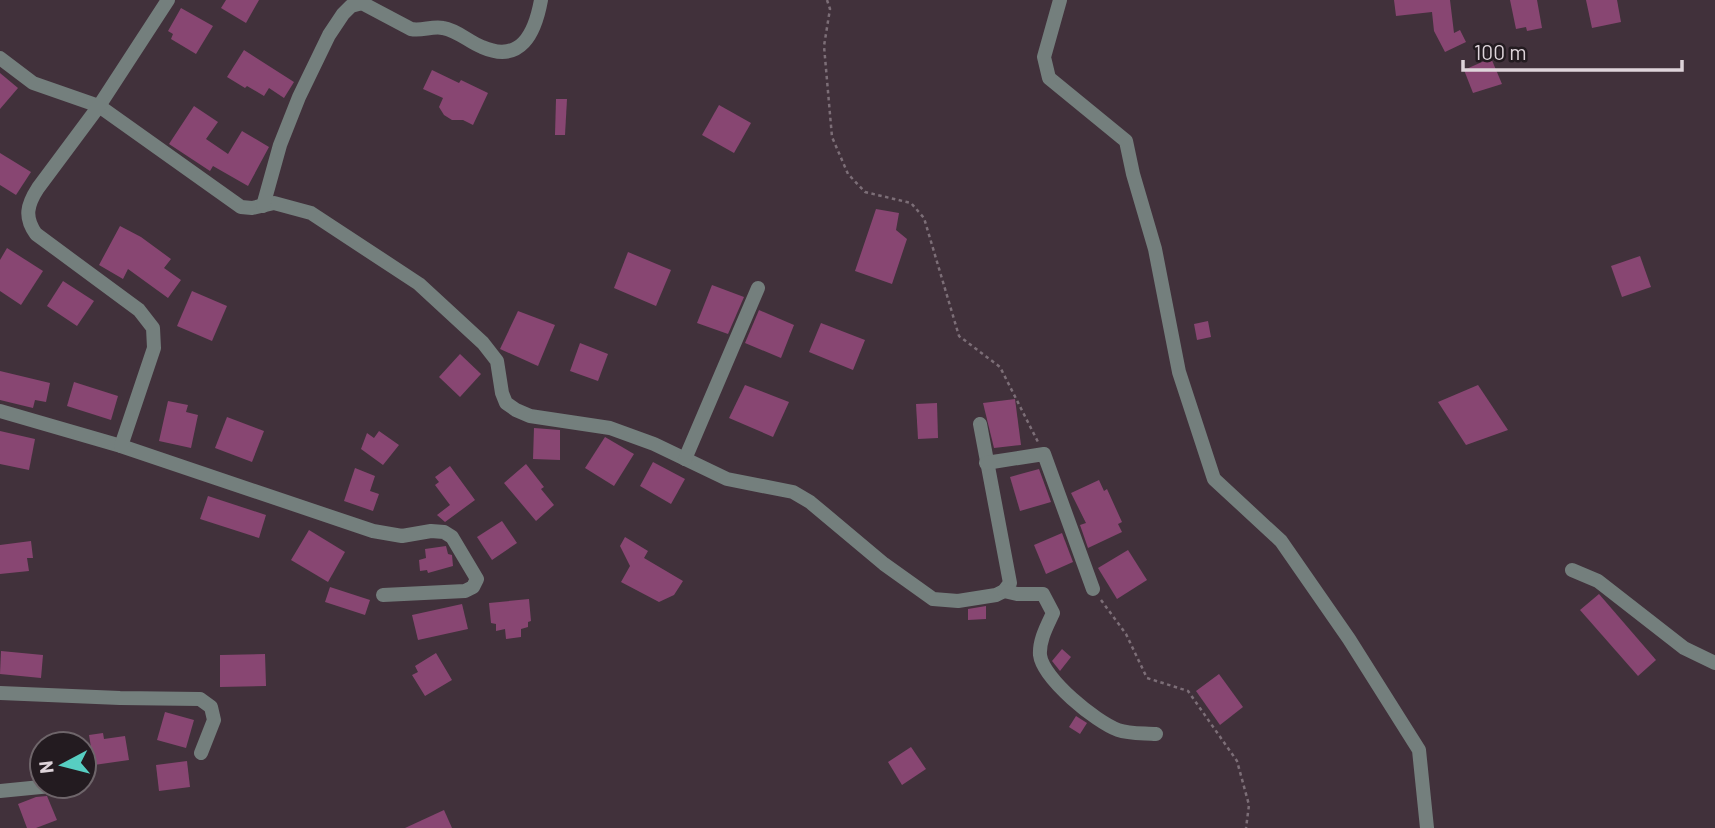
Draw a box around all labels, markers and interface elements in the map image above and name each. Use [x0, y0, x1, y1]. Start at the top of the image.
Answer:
scale bar [1463, 28, 1682, 72]
text: 100 m [1474, 39, 1527, 64]
north arrow [28, 730, 98, 800]
text: N [33, 759, 58, 775]

